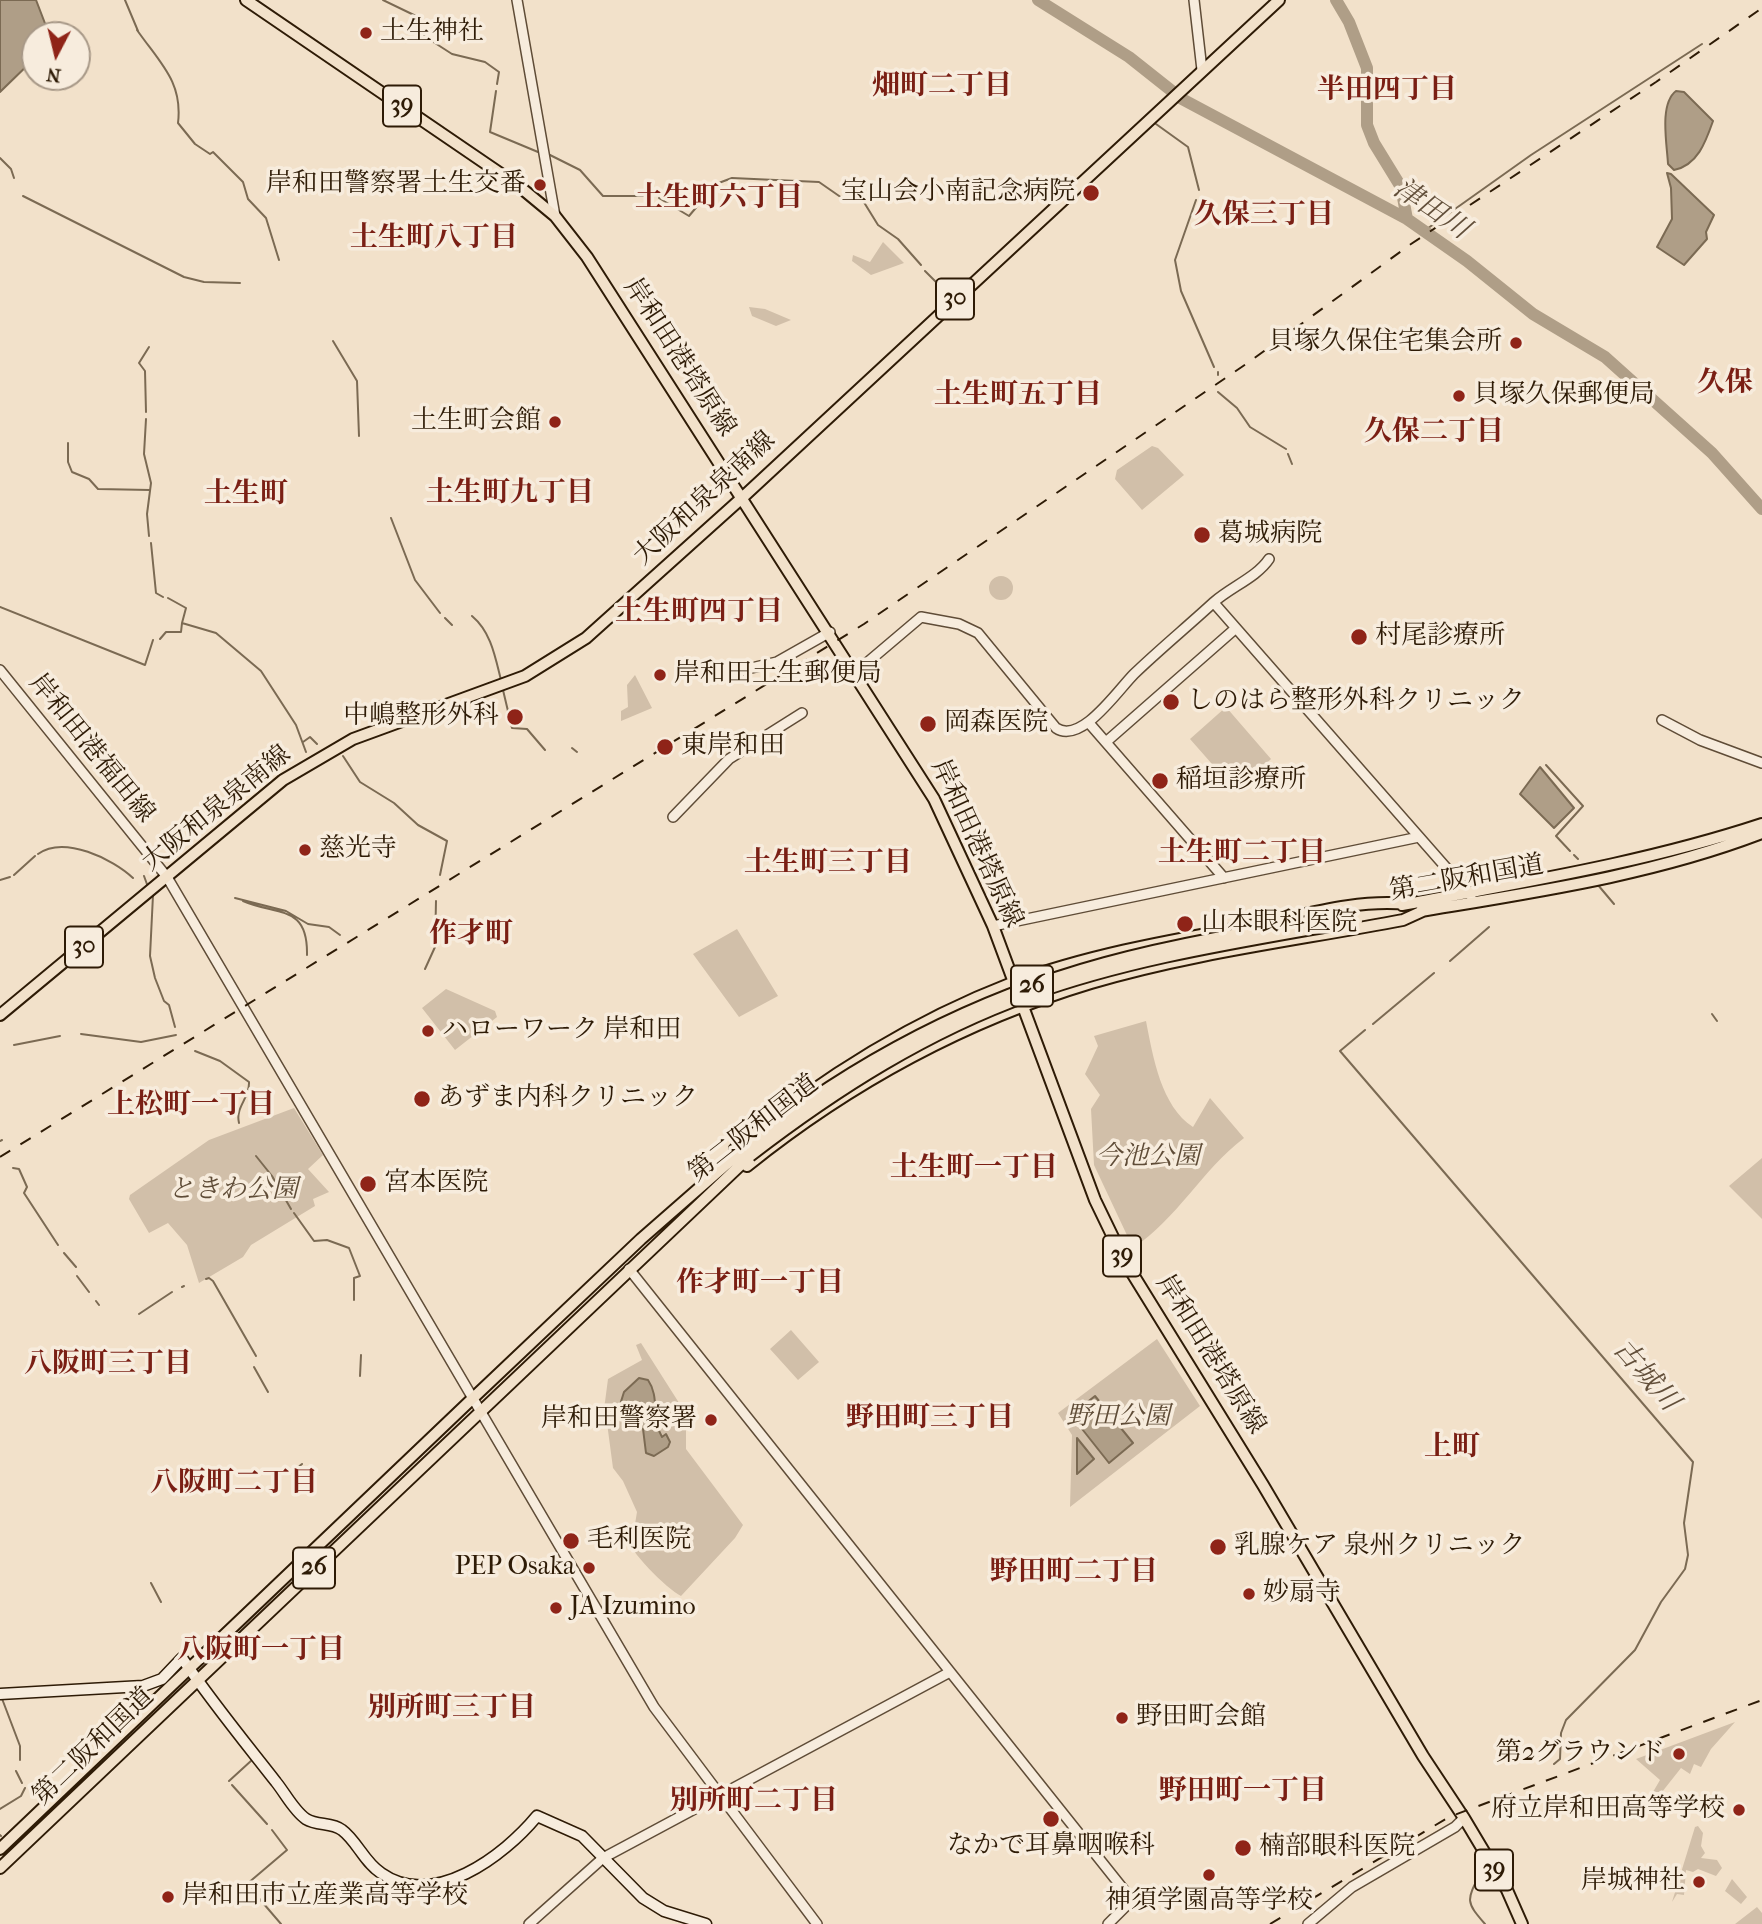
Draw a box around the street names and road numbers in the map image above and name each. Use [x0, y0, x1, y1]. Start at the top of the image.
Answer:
road number: 39 [383, 86, 421, 126]
street label: 岸和田港塔原線 [616, 273, 742, 443]
road number: 30 [936, 278, 974, 320]
street label: 大阪和泉泉南線 [628, 426, 782, 572]
street label: 岸和田港福田線 [22, 668, 160, 830]
street label: 大阪和泉泉南線 [136, 740, 298, 878]
street label: 岸和田港塔原線 [923, 755, 1029, 933]
street label: 第二阪和国道 [1387, 850, 1547, 908]
road number: 30 [65, 926, 103, 967]
road number: 26 [1011, 966, 1053, 1006]
street label: 第二阪和国道 [683, 1069, 825, 1189]
road number: 39 [1103, 1236, 1141, 1276]
street label: 岸和田港塔原線 [1149, 1270, 1271, 1440]
road number: 26 [293, 1548, 335, 1588]
street label: 第二阪和国道 [27, 1682, 161, 1812]
road number: 39 [1475, 1850, 1513, 1891]

